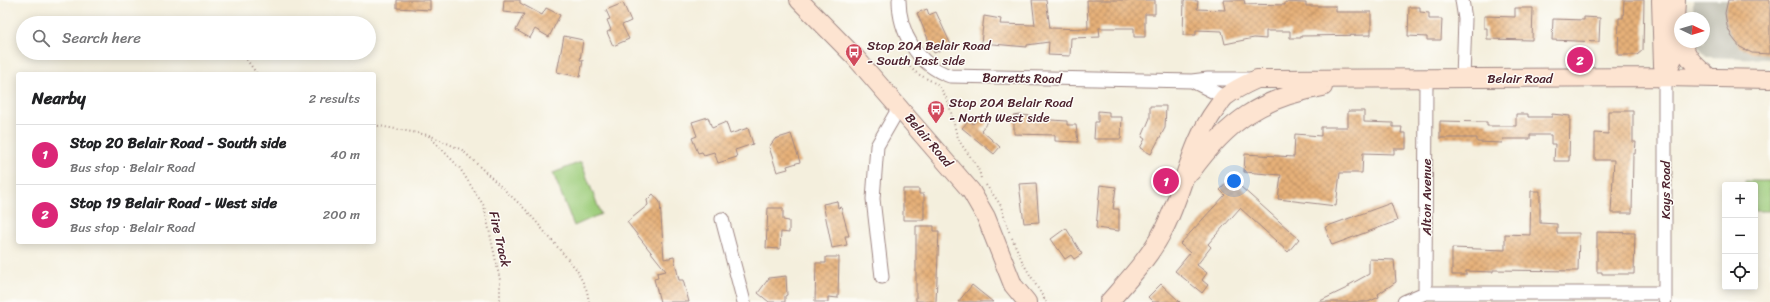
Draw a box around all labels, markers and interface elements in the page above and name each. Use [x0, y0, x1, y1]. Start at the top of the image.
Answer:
north arrow [1674, 12, 1710, 48]
search box [16, 16, 376, 60]
text: Search here [62, 25, 141, 51]
icon: search [30, 27, 52, 49]
place label: Stop 20A Belair Road - South East side [867, 34, 992, 72]
bus stop icon: Stop 20A Belair Road - South East side [844, 42, 864, 67]
pin: 2 [1567, 45, 1593, 75]
street label: Barretts Road [982, 66, 1063, 90]
street label: Belair Road [1487, 67, 1554, 90]
text: Nearby [32, 83, 86, 113]
text: 2 results [309, 87, 360, 110]
place label: Stop 20A Belair Road - North West side [949, 91, 1074, 129]
bus stop icon: Stop 20A Belair Road - North West side [926, 99, 946, 124]
street label: Belair Road [899, 108, 960, 173]
text: Stop 20 Belair Road - South side [70, 130, 286, 156]
text: 1 [42, 143, 48, 166]
text: 40 m [330, 143, 360, 166]
text: Bus stop · Belair Road [70, 156, 195, 179]
street label: Alton Avenue [1415, 158, 1438, 236]
street label: Kays Road [1654, 160, 1677, 219]
pin: 1 [1153, 166, 1179, 196]
your location [1224, 171, 1244, 191]
map controls [1722, 182, 1758, 290]
button: + [1722, 182, 1758, 218]
text: Stop 19 Belair Road - West side [70, 190, 277, 216]
text: 2 [41, 203, 49, 226]
text: 200 m [323, 203, 360, 226]
street label: Fire Track [482, 209, 518, 269]
text: Bus stop · Belair Road [70, 216, 195, 239]
button: − [1722, 218, 1758, 254]
button: locate [1722, 254, 1758, 290]

